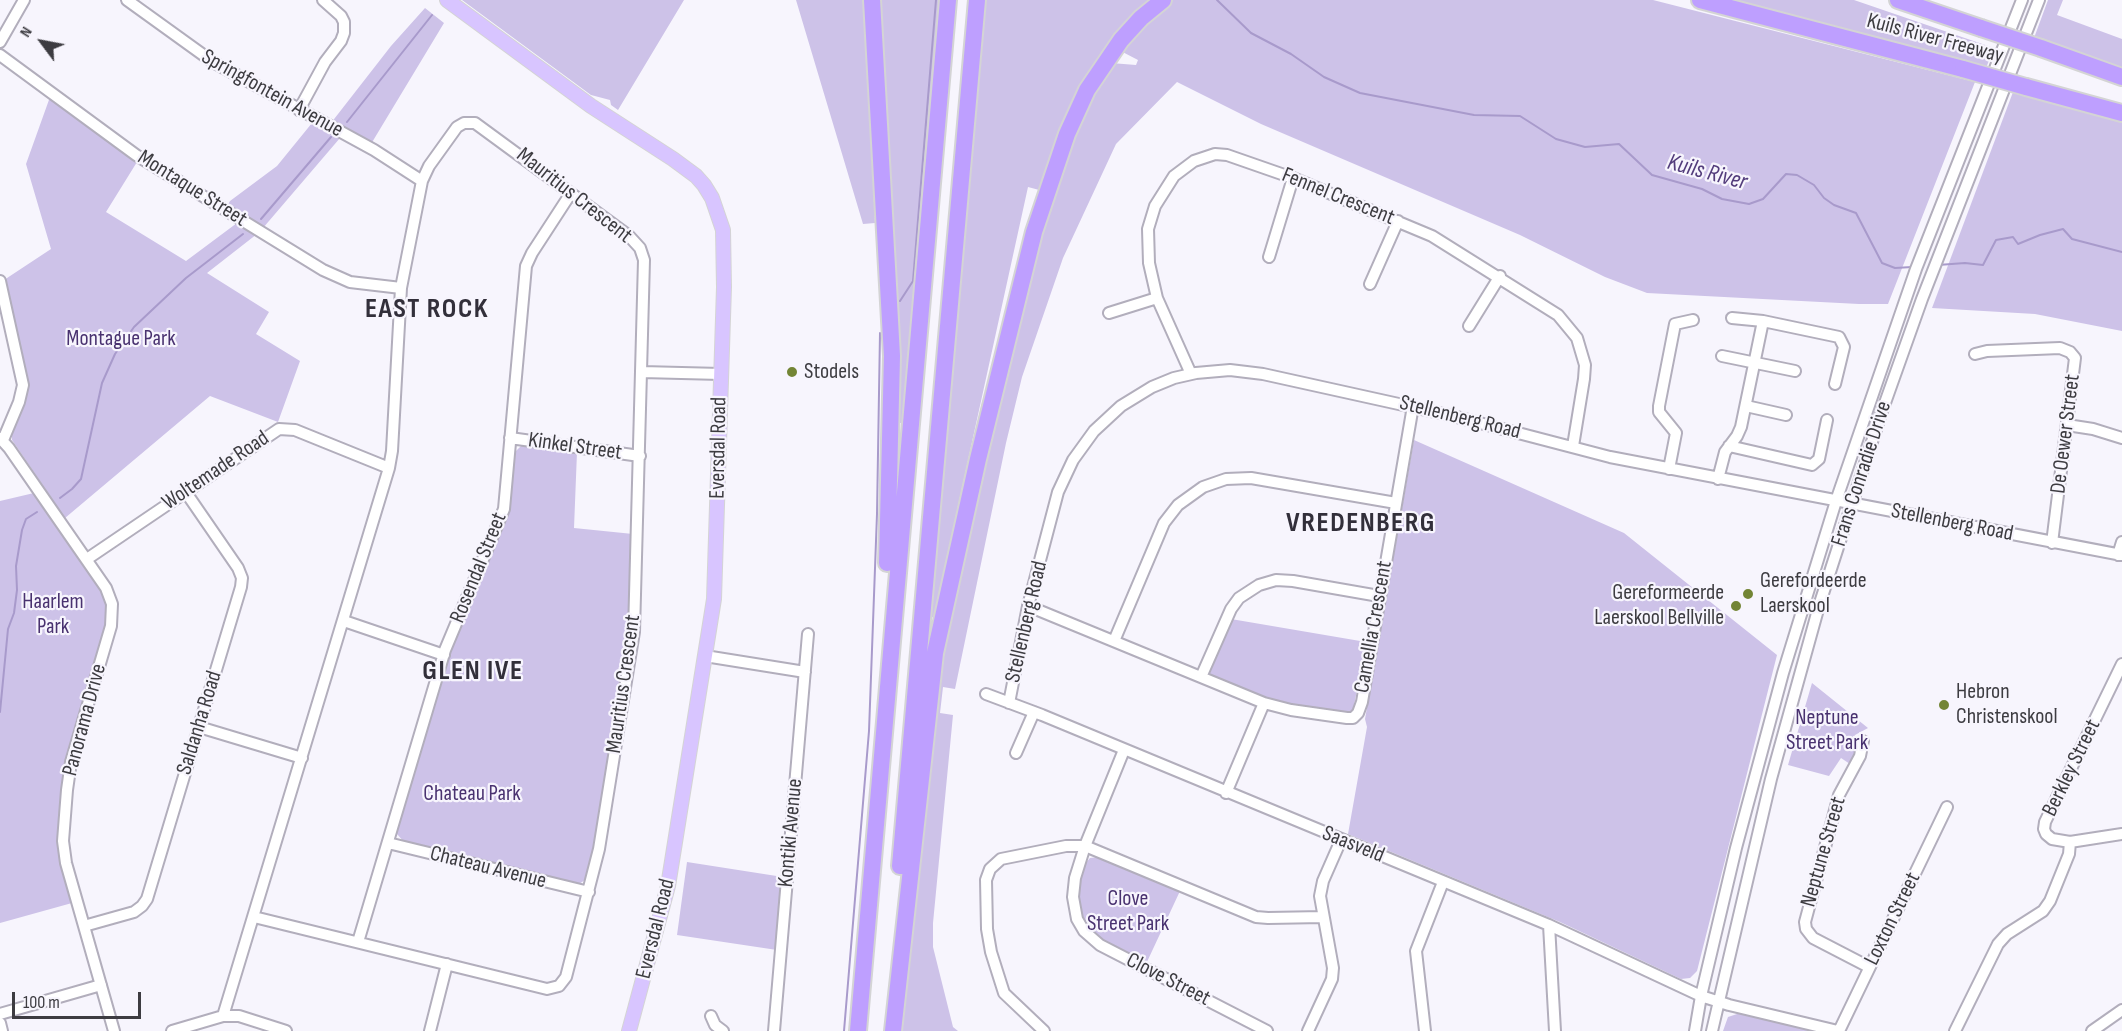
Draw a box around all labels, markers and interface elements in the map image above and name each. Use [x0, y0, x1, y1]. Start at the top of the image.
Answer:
street label: Kuils River Freeway [1864, 8, 2006, 70]
north arrow [12, 12, 72, 72]
text: N [16, 24, 37, 41]
street label: Springfontein Avenue [197, 44, 347, 144]
street label: Mauritius Crescent [511, 143, 637, 249]
street label: Montaque Street [132, 145, 252, 233]
water label: Kuils River [1664, 149, 1750, 197]
street label: Fennel Crescent [1278, 162, 1398, 232]
district label: EAST ROCK [365, 293, 489, 327]
park label: Montague Park [66, 326, 176, 352]
place label: Stodels [804, 359, 859, 385]
marker: Stodels [785, 365, 799, 379]
street label: De Oewer Street [2046, 373, 2086, 495]
street label: Stellenberg Road [1397, 390, 1523, 446]
street label: Eversdal Road [705, 397, 733, 499]
street label: Frans Conradie Drive [1826, 398, 1898, 550]
street label: Woltemade Road [158, 426, 274, 516]
street label: Kinkel Street [526, 427, 624, 467]
street label: Stellenberg Road [1889, 498, 2015, 548]
district label: VREDENBERG [1286, 507, 1436, 541]
street label: Rosendal Street [445, 509, 513, 627]
street label: Stellenberg Road [1000, 559, 1054, 685]
street label: Camellia Crescent [1349, 559, 1399, 695]
place label: Gerefordeerde Laerskool [1760, 568, 1866, 620]
place label: Gereformeerde Laerskool Bellville [1594, 580, 1724, 632]
marker: Gerefordeerde Laerskool [1741, 587, 1755, 601]
park label: Haarlem Park [22, 589, 84, 640]
marker: Gereformeerde Laerskool Bellville [1729, 599, 1743, 613]
street label: Mauritius Crescent [601, 613, 647, 755]
district label: GLEN IVE [422, 655, 524, 689]
street label: Panorama Drive [57, 661, 113, 779]
street label: Saldanha Road [172, 668, 228, 778]
place label: Hebron Christenskool [1956, 679, 2057, 730]
marker: Hebron Christenskool [1937, 698, 1951, 712]
park label: Neptune Street Park [1786, 705, 1868, 756]
street label: Berkley Street [2037, 715, 2107, 821]
street label: Kontiki Avenue [773, 778, 809, 888]
park label: Chateau Park [423, 781, 521, 807]
street label: Neptune Street [1796, 794, 1852, 910]
street label: Saasveld [1318, 821, 1388, 869]
street label: Chateau Avenue [427, 841, 549, 895]
street label: Loxton Street [1859, 868, 1927, 970]
street label: Eversdal Road [631, 876, 681, 982]
park label: Clove Street Park [1087, 886, 1169, 938]
street label: Clove Street [1122, 948, 1214, 1012]
scale bar [15, 980, 144, 1018]
text: 100 m [23, 992, 60, 1013]

